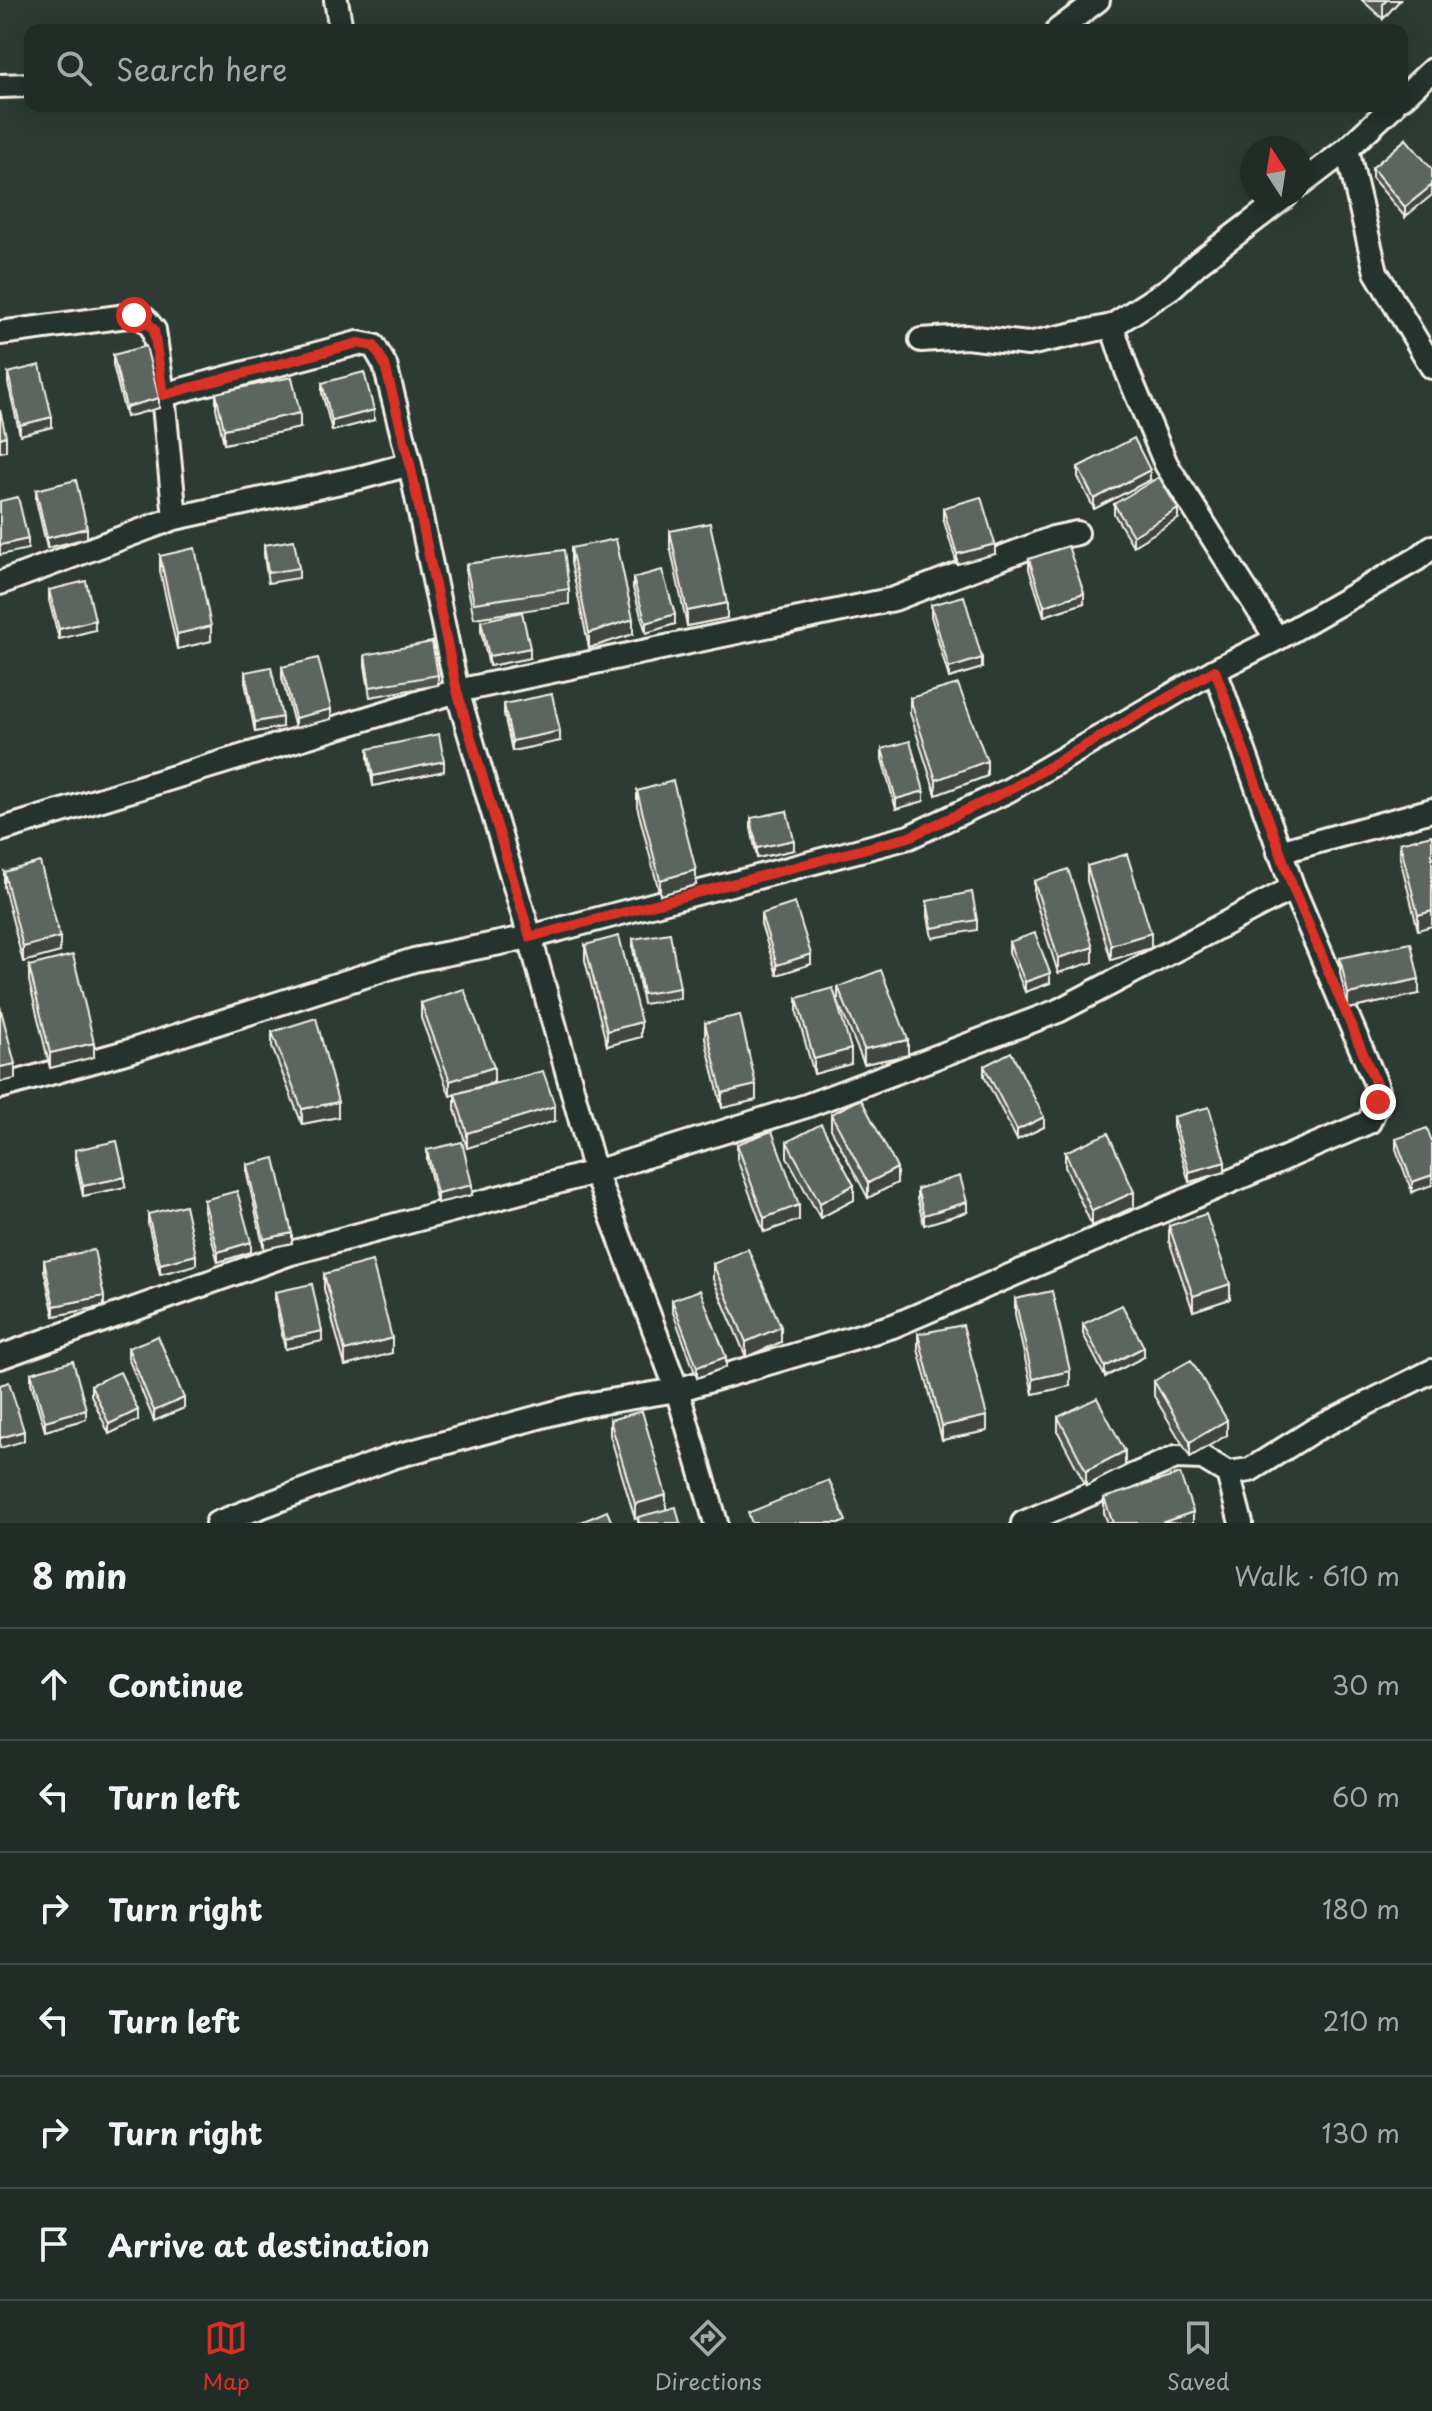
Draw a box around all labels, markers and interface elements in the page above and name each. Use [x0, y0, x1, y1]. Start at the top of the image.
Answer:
search box [24, 24, 1408, 112]
icon: search [52, 46, 96, 90]
text: Search here [116, 46, 288, 91]
north arrow [1240, 136, 1312, 208]
route start [116, 297, 152, 333]
route end [1360, 1084, 1396, 1120]
text: 8 min [32, 1549, 127, 1601]
text: Walk · 610 m [1234, 1556, 1400, 1595]
icon: ahead [32, 1662, 76, 1706]
text: Continue [108, 1662, 243, 1707]
text: 30 m [1332, 1665, 1400, 1704]
icon: left [32, 1774, 76, 1818]
text: Turn left [108, 1774, 240, 1819]
text: 60 m [1332, 1777, 1400, 1816]
icon: right [32, 1886, 76, 1930]
text: Turn right [108, 1886, 263, 1931]
text: 180 m [1322, 1889, 1400, 1928]
icon: left [32, 1998, 76, 2042]
text: Turn left [108, 1998, 240, 2043]
text: 210 m [1323, 2001, 1400, 2040]
icon: right [32, 2110, 76, 2154]
text: Turn right [108, 2110, 263, 2155]
text: 130 m [1321, 2113, 1400, 2152]
icon: arrive [32, 2222, 76, 2266]
text: Arrive at destination [108, 2222, 430, 2267]
tab: Map [203, 2316, 250, 2397]
tab: Directions [655, 2316, 762, 2397]
tab: Saved [1167, 2316, 1229, 2397]

